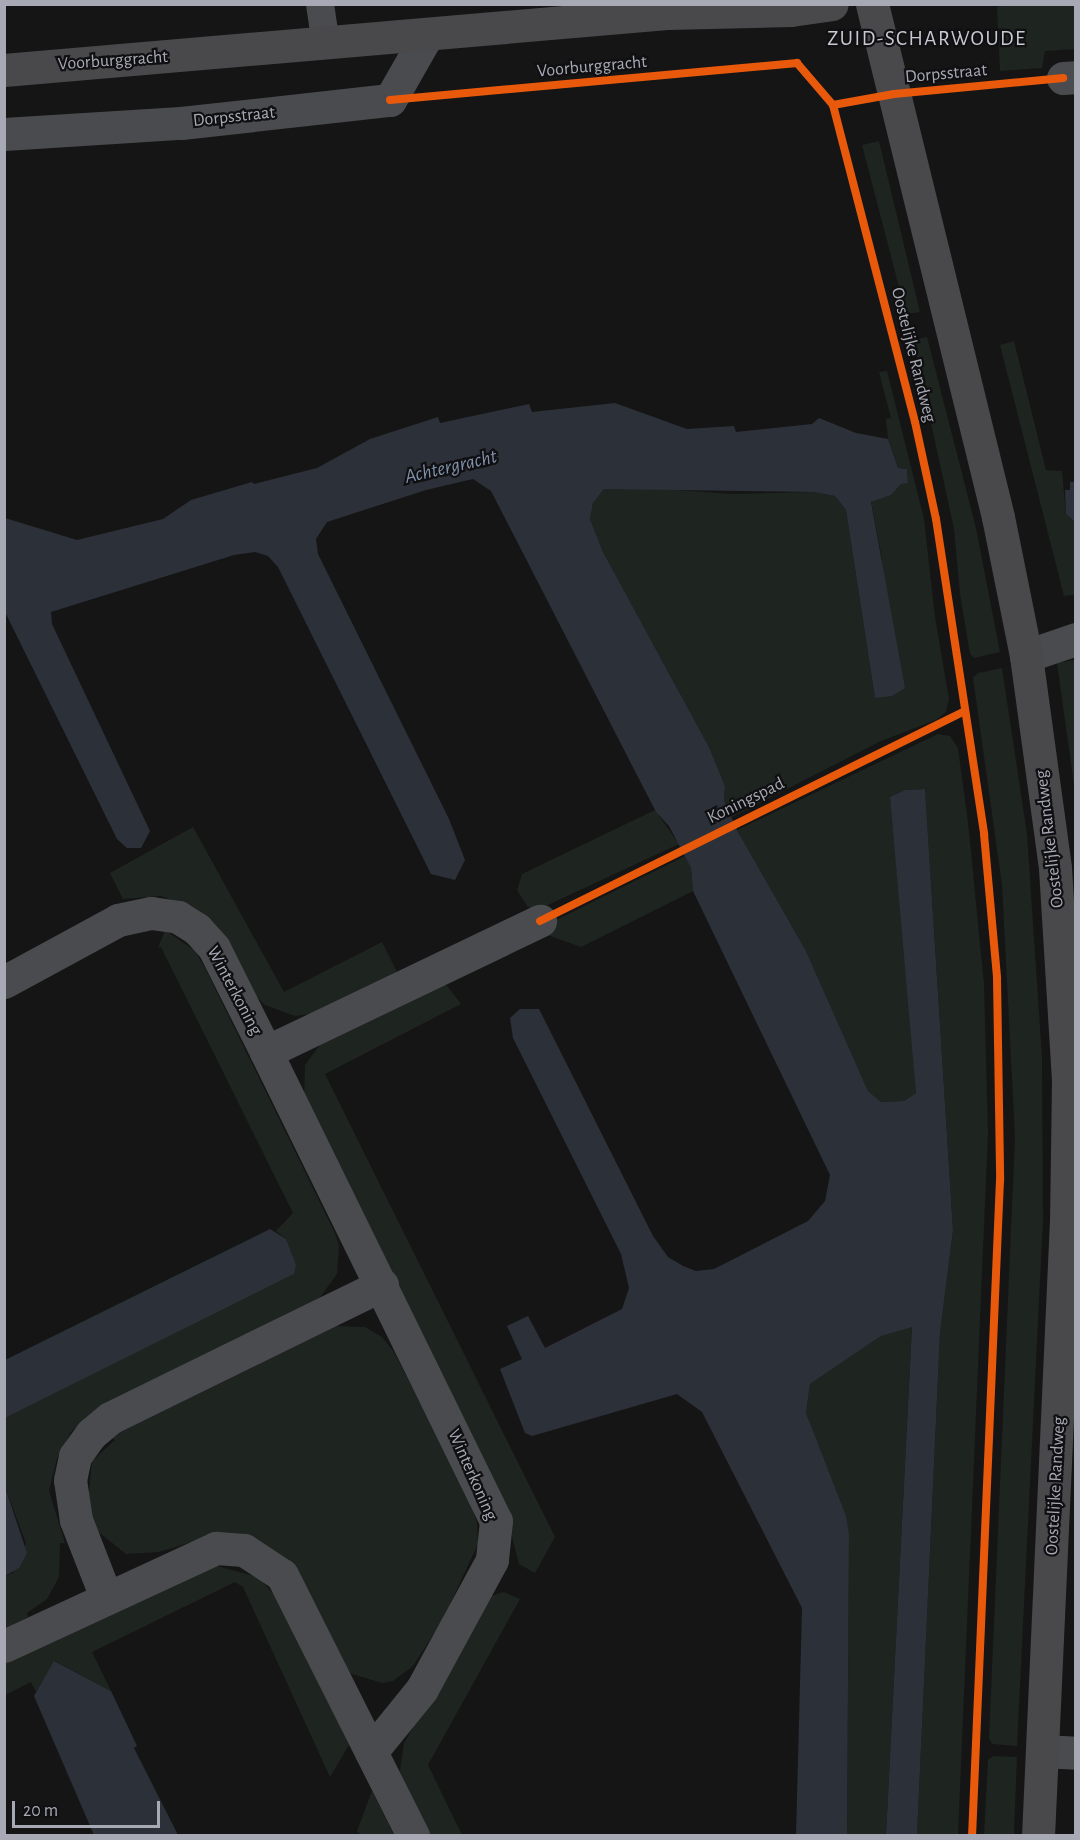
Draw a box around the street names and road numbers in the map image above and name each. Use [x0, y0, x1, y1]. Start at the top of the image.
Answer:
street label: Voorburggracht [57, 46, 169, 76]
street label: Voorburggracht [536, 51, 648, 83]
street label: Dorpsstraat [904, 60, 988, 88]
street label: Dorpsstraat [192, 102, 276, 132]
street label: Oostelijke Randweg [886, 285, 940, 425]
street label: Oostelijke Randweg [1031, 769, 1069, 909]
street label: Koningspad [704, 773, 788, 829]
street label: Winterkoning [202, 943, 266, 1039]
street label: Oostelijke Randweg [1042, 1416, 1070, 1556]
street label: Winterkoning [442, 1426, 502, 1524]

